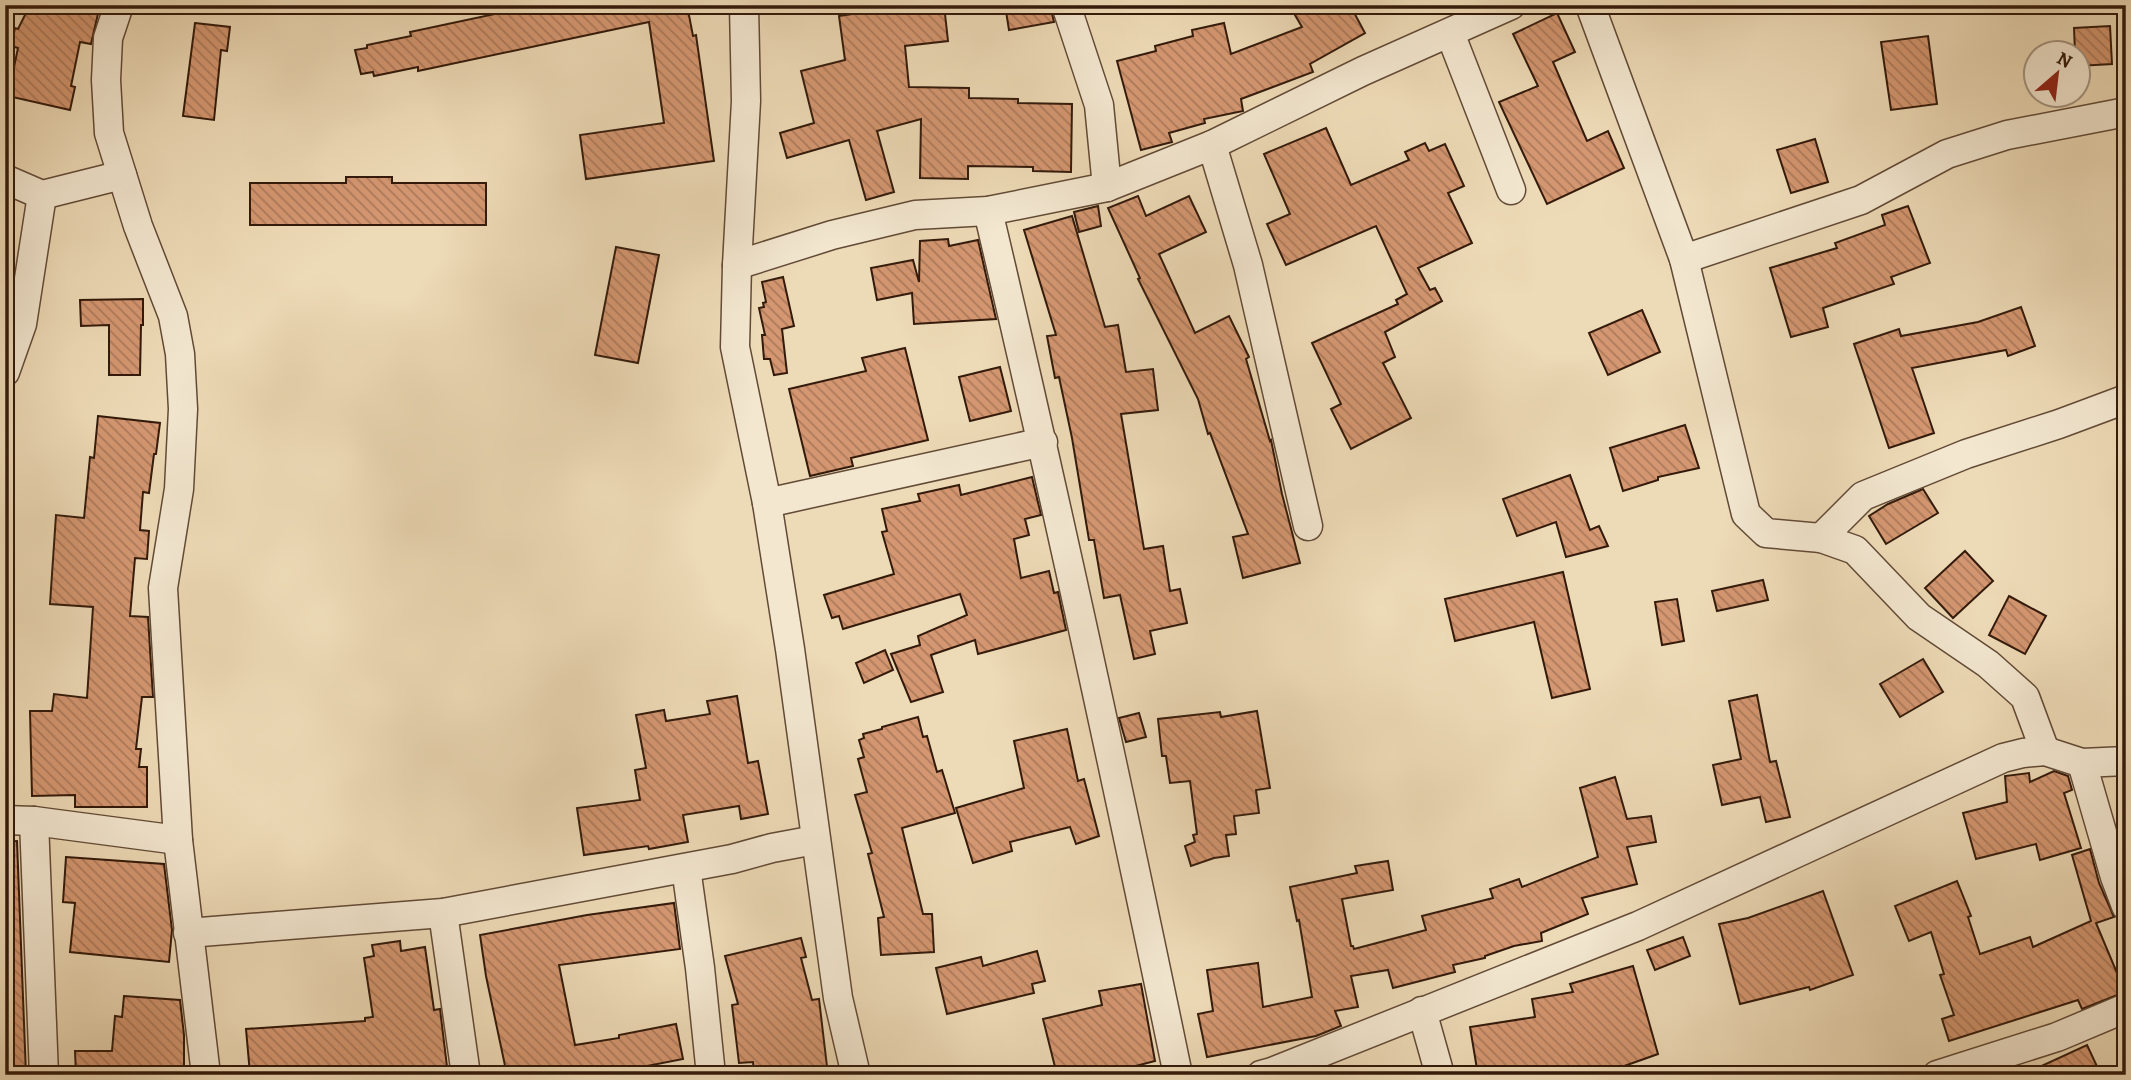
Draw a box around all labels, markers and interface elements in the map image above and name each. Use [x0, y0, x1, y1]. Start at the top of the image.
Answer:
north arrow [2022, 38, 2092, 108]
text: N [2052, 45, 2077, 75]

